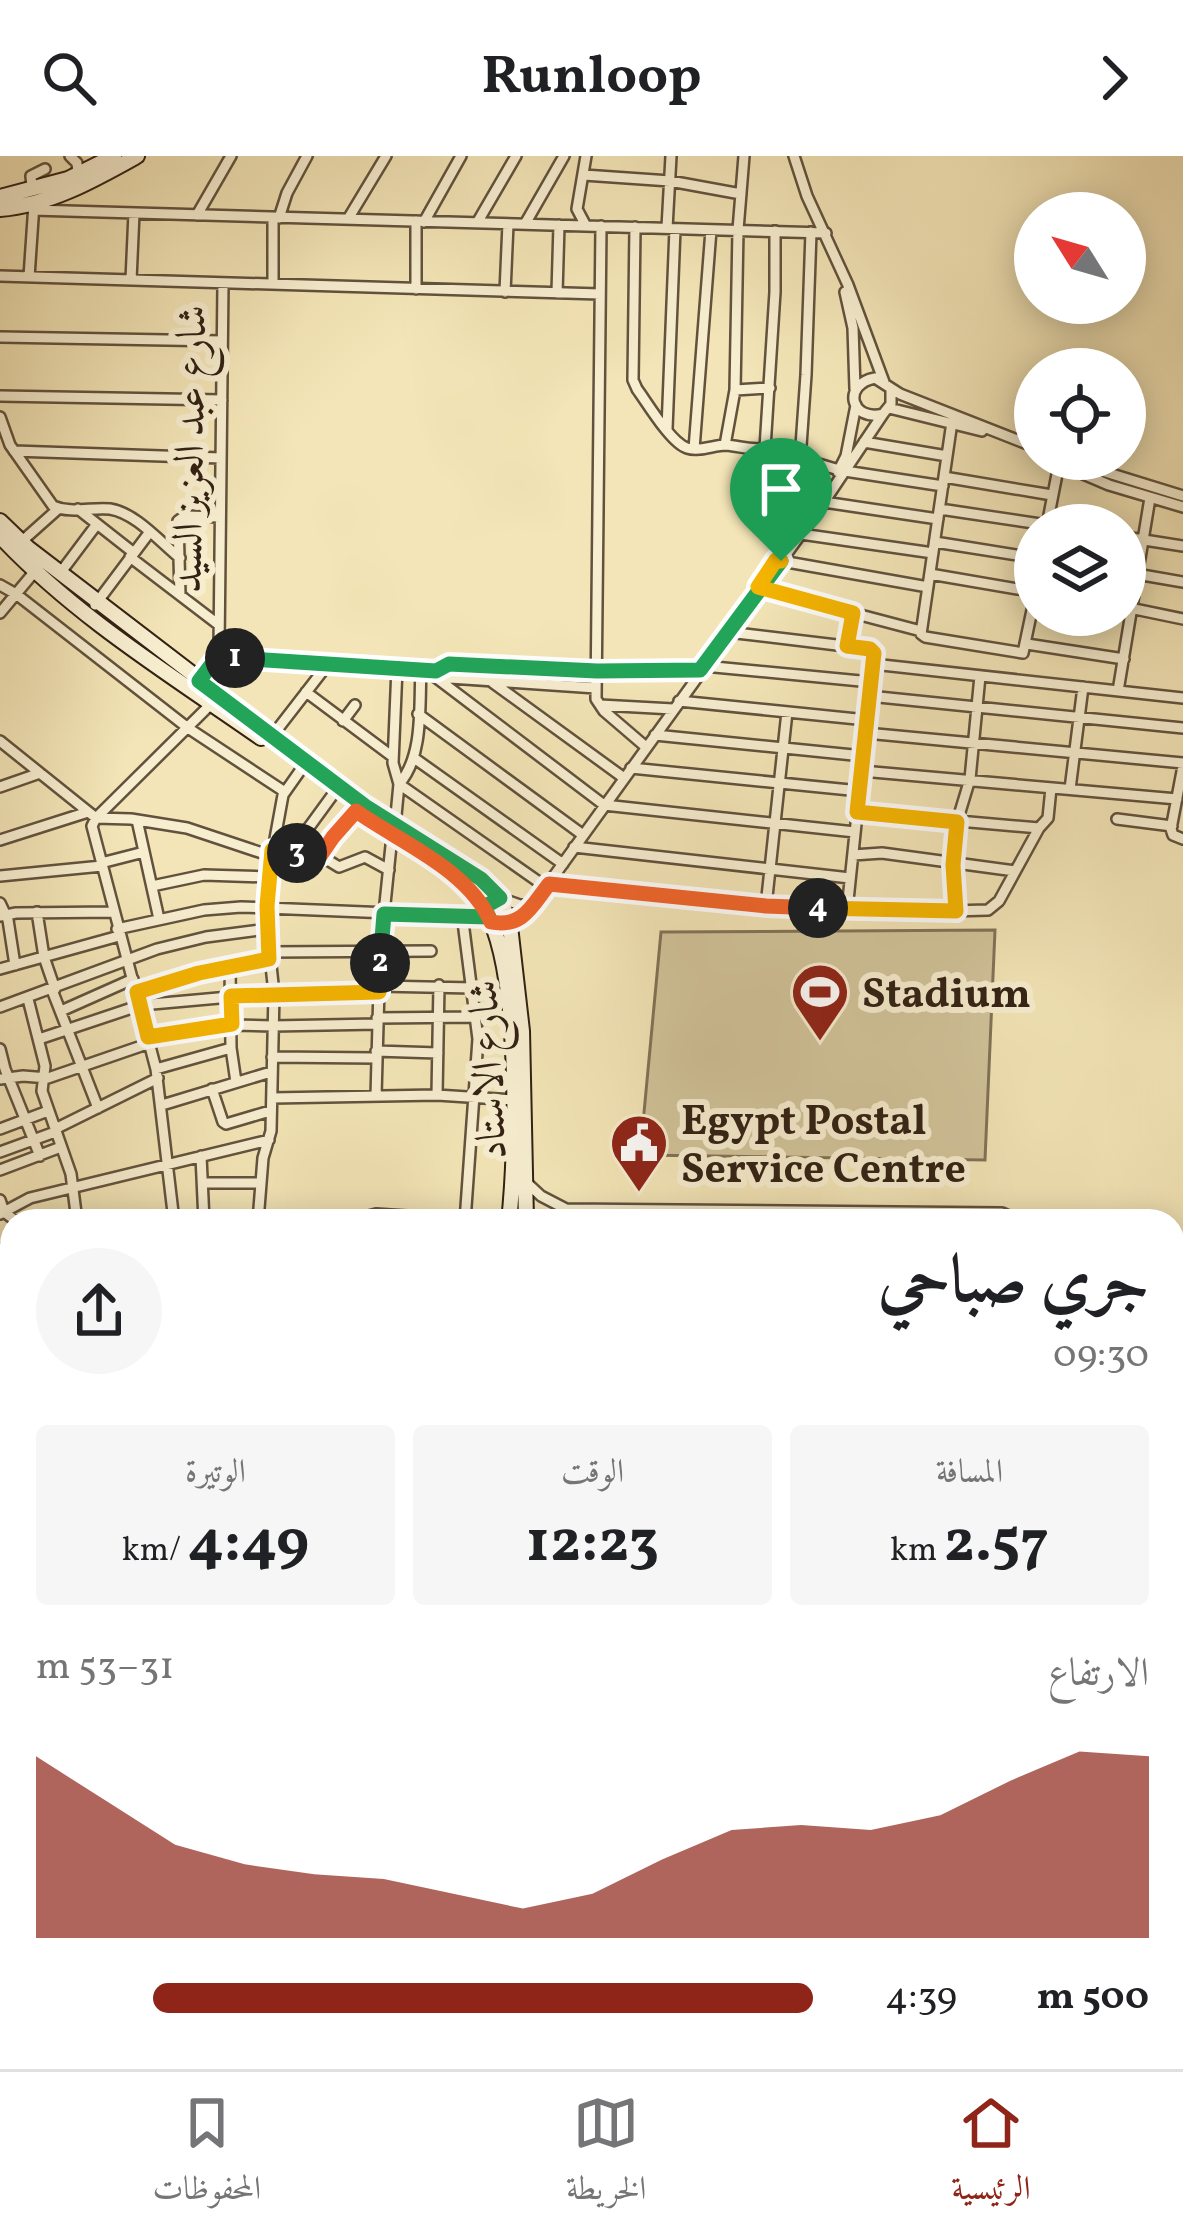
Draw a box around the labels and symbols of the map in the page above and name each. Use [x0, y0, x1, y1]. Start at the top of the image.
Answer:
north arrow [1014, 192, 1146, 324]
street label: شارع عبد العزيز السيد [160, 304, 227, 594]
pin [730, 438, 832, 561]
pin: 1 [205, 628, 265, 688]
pin: 3 [267, 823, 327, 883]
pin: 4 [788, 878, 848, 938]
pin: 2 [350, 933, 410, 993]
sports icon: Stadium [789, 961, 851, 1043]
place label: Stadium [862, 967, 1031, 1026]
street label: شارع الاستاد [456, 978, 527, 1161]
place label: Egypt Postal Service Centre [681, 1094, 966, 1201]
public building icon: Egypt Postal Service Centre [608, 1112, 670, 1194]

